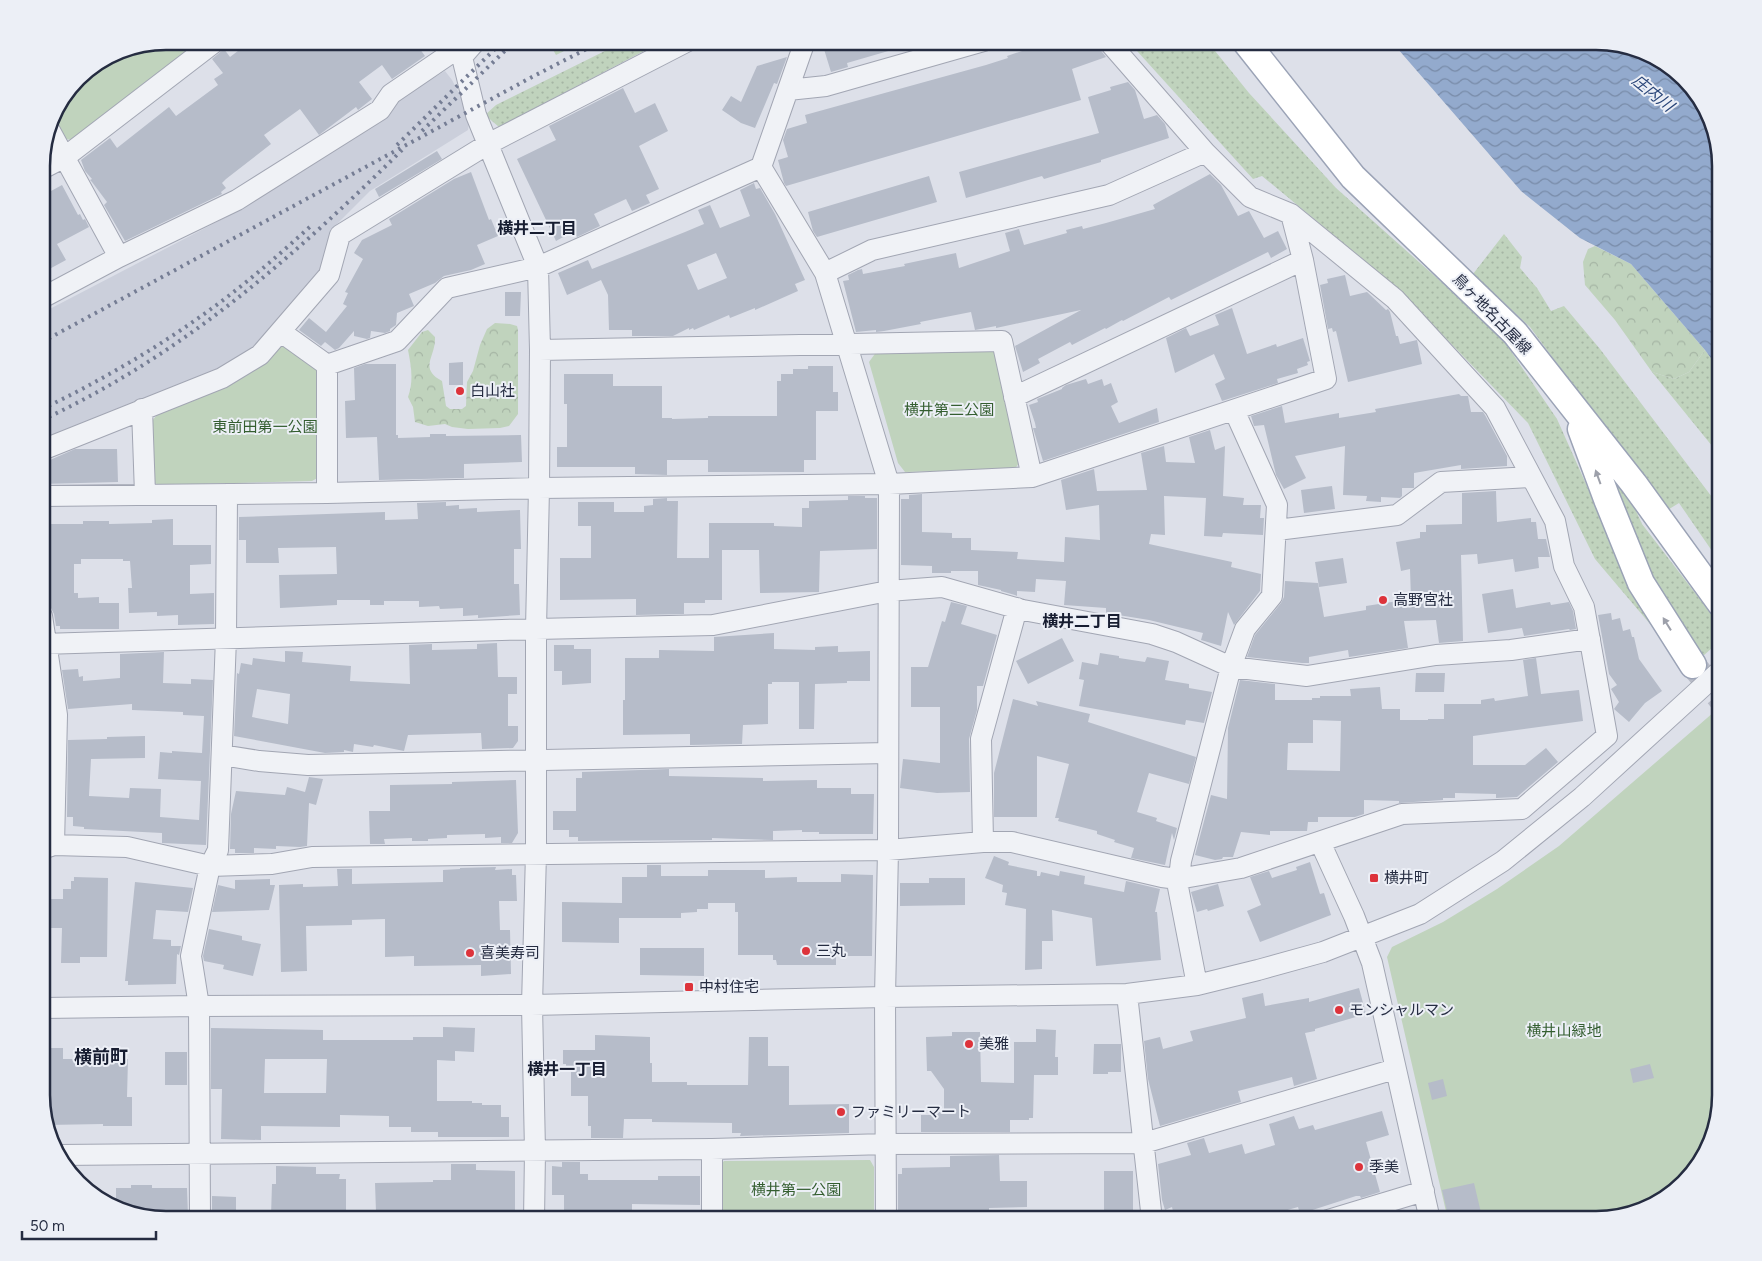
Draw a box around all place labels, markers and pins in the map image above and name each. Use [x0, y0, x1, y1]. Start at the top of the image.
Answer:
place label: 白山社 [470, 382, 515, 400]
marker: 白山社 [454, 385, 466, 397]
place label: 高野宮社 [1393, 591, 1453, 609]
marker: 高野宮社 [1377, 594, 1389, 606]
place label: 横井町 [1384, 869, 1429, 887]
marker: 横井町 [1368, 872, 1380, 884]
place label: 三丸 [816, 942, 846, 960]
place label: 喜美寿司 [480, 944, 540, 962]
marker: 三丸 [800, 945, 812, 957]
marker: 喜美寿司 [464, 947, 476, 959]
place label: 中村住宅 [699, 978, 759, 996]
marker: 中村住宅 [683, 981, 695, 993]
place label: モンシャルマン [1349, 1001, 1454, 1019]
marker: モンシャルマン [1333, 1004, 1345, 1016]
place label: 美雅 [979, 1035, 1009, 1053]
marker: 美雅 [963, 1038, 975, 1050]
place label: ファミリーマート [851, 1103, 971, 1121]
marker: ファミリーマート [835, 1106, 847, 1118]
place label: 季美 [1369, 1158, 1399, 1176]
marker: 季美 [1353, 1161, 1365, 1173]

